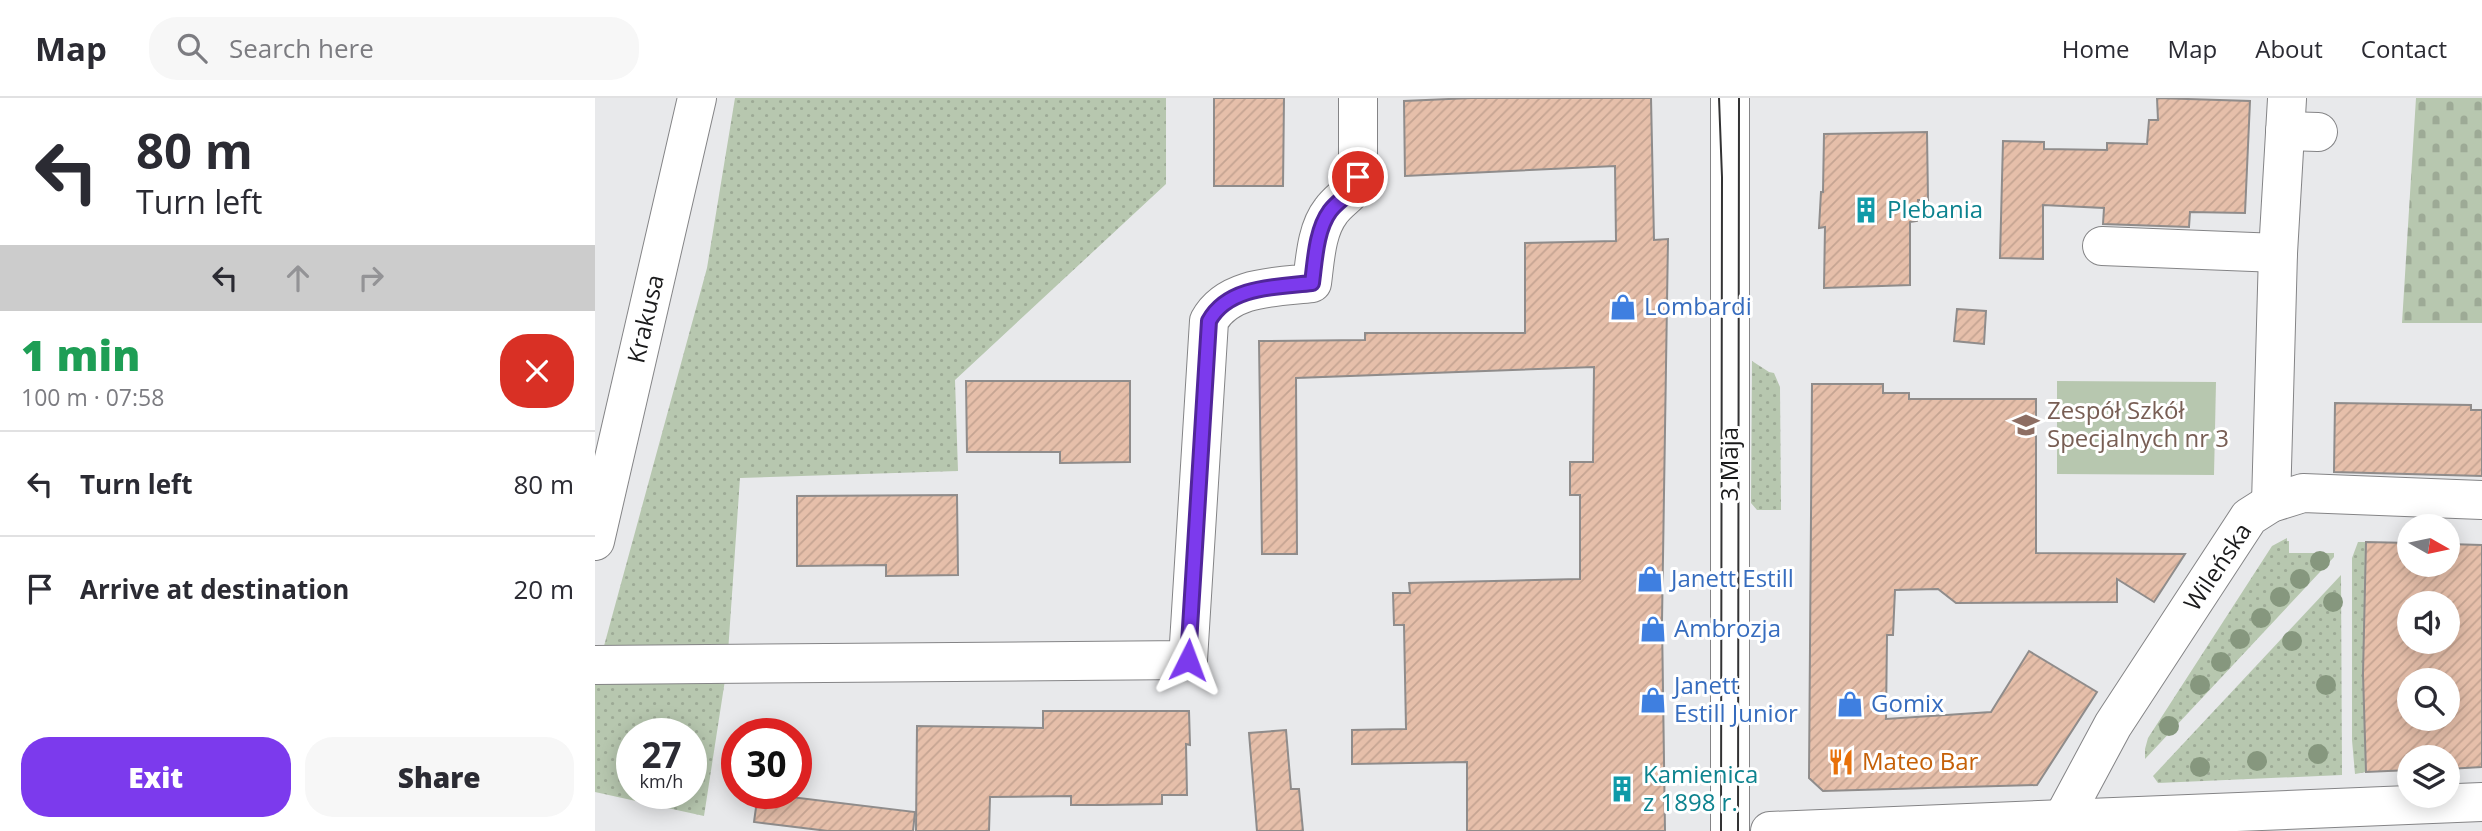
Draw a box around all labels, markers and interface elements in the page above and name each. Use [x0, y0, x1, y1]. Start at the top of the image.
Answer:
search box [149, 17, 639, 80]
text: Map [35, 26, 107, 71]
icon: search [173, 29, 211, 67]
text: Search here [229, 30, 374, 66]
text: Home [2062, 32, 2130, 65]
text: Map [2168, 32, 2217, 65]
text: About [2255, 32, 2323, 65]
text: Contact [2361, 32, 2447, 65]
text: 80 m [136, 117, 253, 183]
icon: left [21, 126, 112, 217]
pin [1328, 147, 1388, 207]
icon: arrive [1339, 158, 1377, 196]
text: Turn left [136, 180, 262, 223]
place label: Plebania [1887, 192, 1983, 225]
building icon: Plebania [1851, 195, 1881, 225]
icon: left [206, 259, 244, 297]
icon: ahead [279, 259, 317, 297]
icon: right [352, 259, 390, 297]
street label: Krakusa [618, 271, 671, 366]
place label: Lombardi [1644, 289, 1752, 322]
shop icon: Lombardi [1608, 292, 1638, 322]
text: 1 min [21, 326, 140, 383]
button: close [500, 334, 574, 408]
text: 100 m · 07:58 [21, 381, 164, 413]
place label: Zespół Szkół Specjalnych nr 3 [2047, 393, 2229, 454]
school or university icon: Zespół Szkół Specjalnych nr 3 [2011, 410, 2041, 440]
street label: 3 Maja [1712, 427, 1745, 501]
icon: left [21, 465, 59, 503]
text: Turn left [80, 466, 192, 502]
text: 80 m [513, 466, 574, 502]
north arrow [2397, 514, 2461, 578]
map controls [2397, 514, 2460, 808]
street label: Wileńska [2175, 516, 2258, 617]
place label: Janett Estill [1669, 561, 1794, 594]
shop icon: Janett Estill [1635, 564, 1665, 594]
icon: arrive [21, 570, 59, 608]
text: Arrive at destination [80, 571, 349, 607]
text: 20 m [513, 571, 574, 607]
button: sound [2397, 591, 2460, 654]
place label: Ambrozja [1674, 611, 1781, 644]
shop icon: Ambrozja [1638, 614, 1668, 644]
position arrow [1151, 623, 1225, 697]
place label: Janett Estill Junior [1672, 668, 1798, 729]
button: search [2397, 668, 2460, 731]
shop icon: Janett Estill Junior [1638, 685, 1668, 715]
place label: Gomix [1871, 686, 1944, 719]
shop icon: Gomix [1835, 689, 1865, 719]
speed limit sign: 30 [721, 718, 812, 809]
text: 27 [641, 731, 682, 778]
button: Exit [21, 737, 291, 817]
button: Share [305, 737, 574, 817]
place label: Mateo Bar [1862, 744, 1978, 777]
button: layers [2397, 745, 2460, 808]
restaurant icon: Mateo Bar [1826, 747, 1856, 777]
place label: Kamienica z 1898 r. [1643, 757, 1758, 818]
text: km/h [640, 769, 683, 793]
building icon: Kamienica z 1898 r. [1607, 774, 1637, 804]

